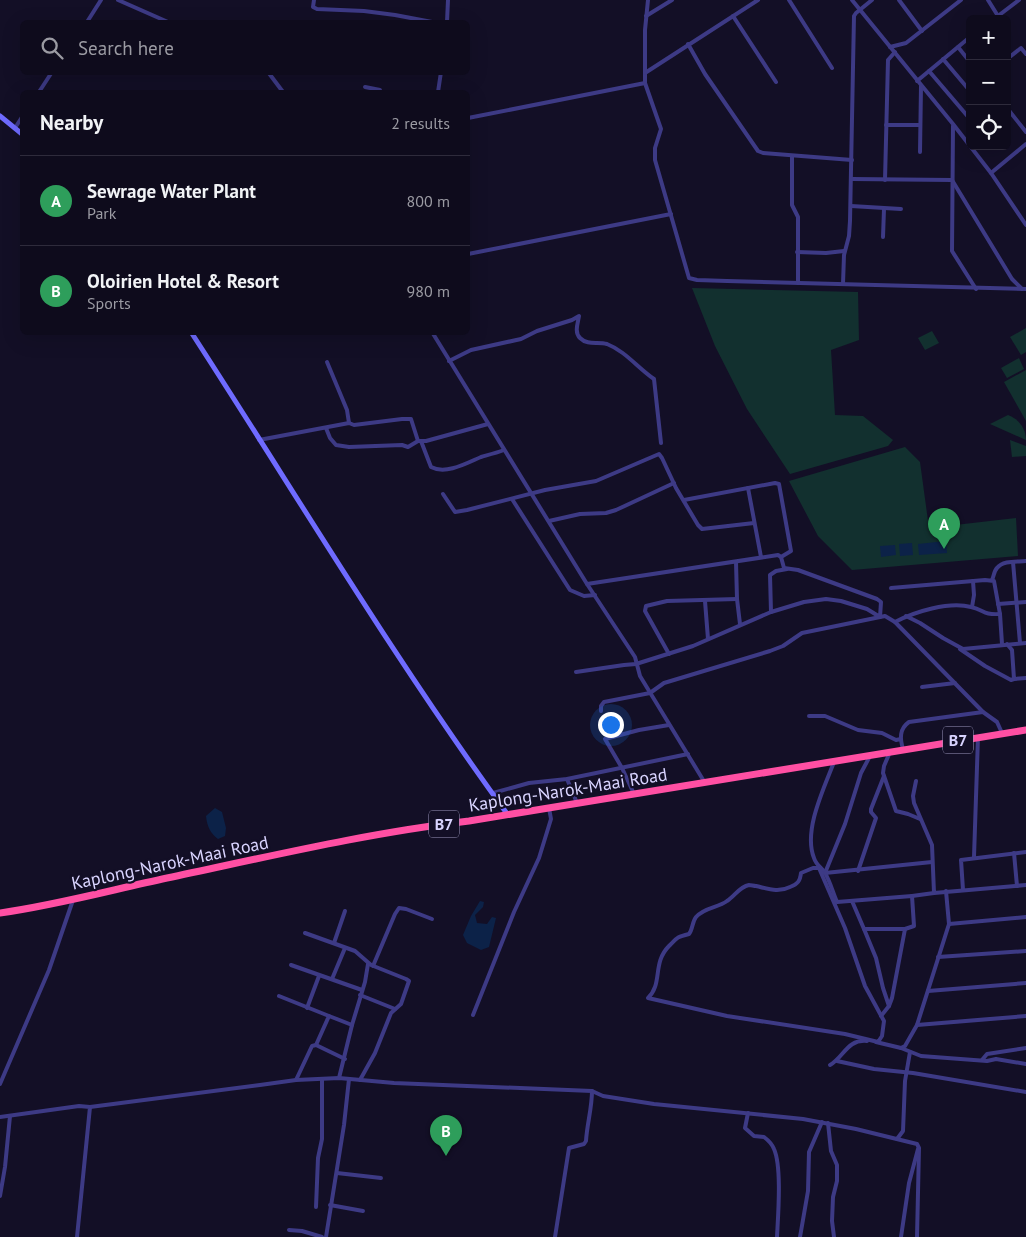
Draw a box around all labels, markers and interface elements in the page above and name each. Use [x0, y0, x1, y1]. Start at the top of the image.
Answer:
map controls [966, 15, 1011, 150]
button: + [966, 15, 1011, 60]
search box [20, 20, 470, 75]
icon: search [38, 34, 66, 62]
text: Search here [78, 36, 174, 60]
button: − [966, 60, 1011, 105]
button: locate [966, 105, 1011, 150]
text: Nearby [40, 109, 103, 136]
text: 2 results [391, 113, 450, 133]
text: Sewrage Water Plant [87, 179, 256, 203]
text: A [51, 191, 61, 211]
text: 800 m [407, 191, 450, 211]
text: Park [87, 203, 116, 223]
text: Oloirien Hotel & Resort [87, 269, 279, 293]
text: B [51, 281, 61, 301]
text: 980 m [407, 281, 450, 301]
text: Sports [87, 293, 131, 313]
pin: A [928, 508, 960, 549]
your location [598, 712, 624, 738]
road number: B7 [943, 726, 973, 754]
street label: Kaplong-Narok-Maai Road [467, 762, 669, 817]
road number: B7 [429, 811, 459, 838]
street label: Kaplong-Narok-Maai Road [69, 830, 271, 895]
pin: B [430, 1115, 462, 1156]

